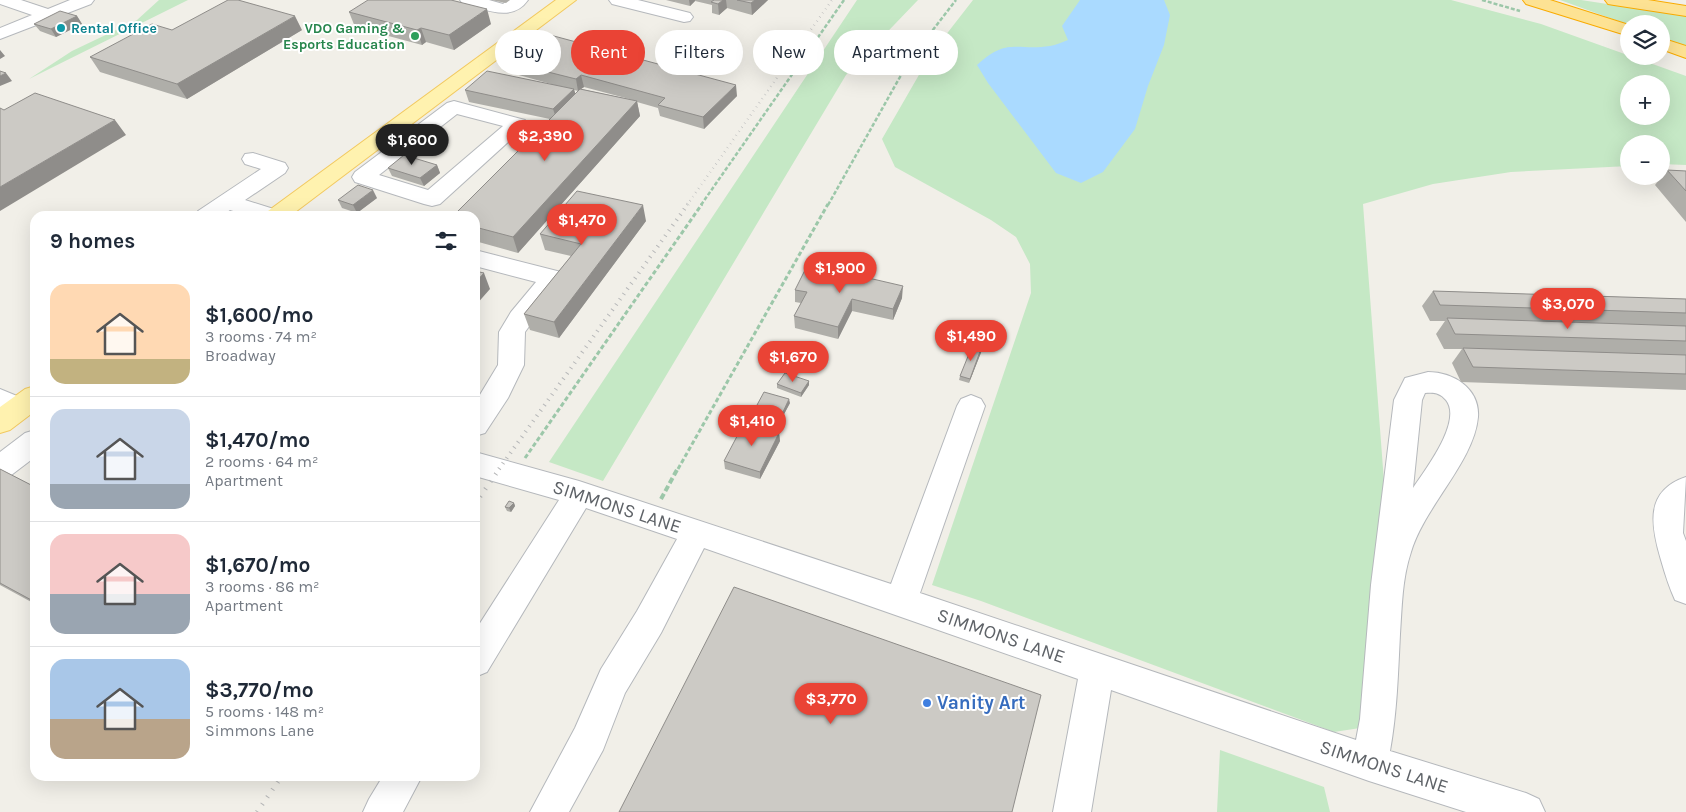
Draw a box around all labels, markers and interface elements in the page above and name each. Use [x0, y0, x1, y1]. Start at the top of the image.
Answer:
map controls [1620, 15, 1670, 185]
button: layers [1620, 15, 1670, 65]
place label: Rental Office [71, 20, 157, 37]
place label: VDO Gaming & Esports Education [283, 20, 405, 53]
marker: Rental Office [55, 22, 67, 34]
marker: VDO Gaming & Esports Education [409, 30, 421, 42]
chip: Buy [495, 30, 561, 75]
chip: Rent [571, 30, 645, 75]
chip: Filters [655, 30, 743, 75]
chip: New [753, 30, 824, 75]
chip: Apartment [834, 30, 958, 75]
button: + [1620, 75, 1670, 125]
pin: $2,390 [504, 120, 586, 162]
pin: $1,600 [371, 124, 453, 166]
text: $2,390 [518, 126, 572, 145]
text: $1,600 [387, 130, 437, 149]
button: − [1620, 135, 1670, 185]
pin: $1,470 [541, 204, 623, 246]
text: $1,470 [558, 210, 606, 229]
icon: filters [432, 227, 460, 255]
text: 9 homes [50, 229, 135, 253]
pin: $1,900 [799, 252, 881, 294]
text: $1,900 [815, 258, 865, 277]
pin: $3,070 [1527, 288, 1609, 330]
text: $3,070 [1541, 294, 1595, 313]
text: $1,600/mo [205, 303, 313, 327]
icon: home [90, 304, 150, 364]
pin: $1,490 [930, 320, 1012, 362]
text: $1,490 [946, 326, 996, 345]
text: 3 rooms · 74 m² [205, 327, 317, 346]
pin: $1,670 [752, 340, 834, 383]
text: Broadway [205, 346, 276, 365]
text: $1,670 [769, 347, 817, 366]
pin: $1,410 [711, 404, 793, 447]
text: $1,410 [729, 411, 775, 430]
text: $1,470/mo [205, 428, 310, 452]
icon: home [90, 429, 150, 489]
text: 2 rooms · 64 m² [205, 452, 318, 471]
text: Apartment [205, 471, 283, 490]
street label: SIMMONS LANE [550, 476, 684, 538]
text: $1,670/mo [205, 553, 310, 577]
icon: home [90, 554, 150, 614]
text: 3 rooms · 86 m² [205, 577, 320, 596]
text: Apartment [205, 596, 283, 615]
street label: SIMMONS LANE [934, 604, 1068, 668]
text: $3,770/mo [205, 678, 314, 702]
icon: home [90, 679, 150, 739]
pin: $3,770 [790, 682, 872, 725]
text: $3,770 [805, 689, 857, 708]
place label: Vanity Art [937, 692, 1026, 714]
marker: Vanity Art [921, 697, 933, 709]
text: 5 rooms · 148 m² [205, 702, 324, 721]
text: Simmons Lane [205, 721, 314, 740]
street label: SIMMONS LANE [1317, 736, 1451, 798]

